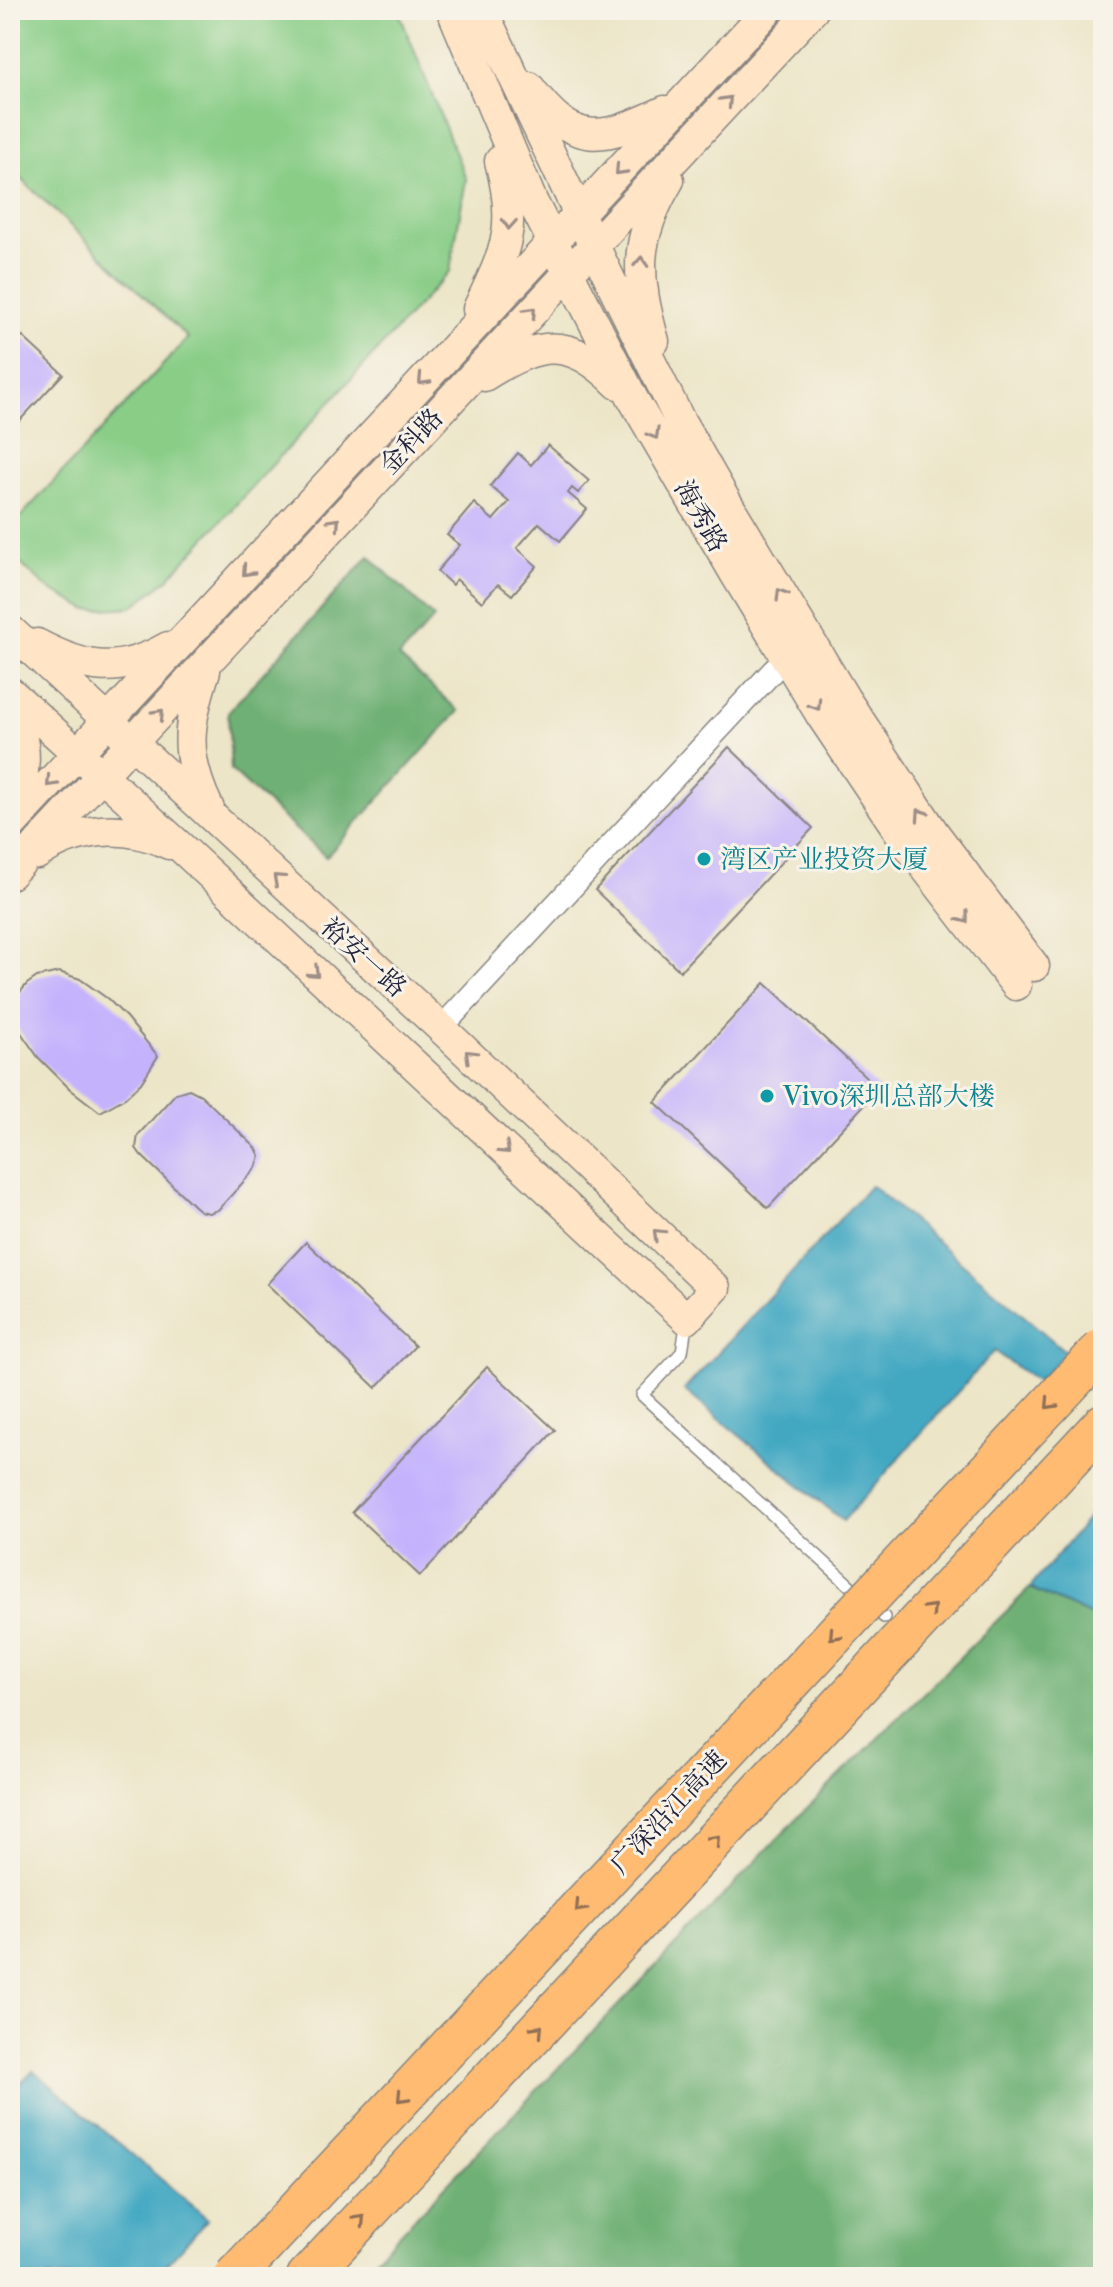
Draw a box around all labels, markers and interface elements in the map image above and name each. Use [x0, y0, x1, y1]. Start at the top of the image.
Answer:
one-way arrow [718, 96, 732, 111]
one-way arrow [615, 160, 629, 175]
one-way arrow [501, 218, 518, 231]
one-way arrow [632, 255, 649, 268]
one-way arrow [521, 307, 536, 321]
one-way arrow [419, 371, 433, 386]
street label: 金科路 [373, 402, 449, 480]
one-way arrow [644, 425, 660, 440]
street label: 海秀路 [668, 474, 734, 558]
one-way arrow [326, 518, 340, 533]
one-way arrow [241, 562, 256, 576]
one-way arrow [776, 588, 791, 603]
one-way arrow [806, 697, 821, 711]
one-way arrow [149, 709, 164, 723]
one-way arrow [45, 773, 60, 787]
one-way arrow [916, 808, 931, 822]
place label: 湾区产业投资大厦 [720, 843, 928, 875]
marker: 湾区产业投资大厦 [695, 850, 713, 868]
one-way arrow [273, 874, 288, 888]
one-way arrow [955, 909, 969, 924]
street label: 裕安一路 [315, 910, 413, 1004]
one-way arrow [305, 963, 320, 977]
one-way arrow [465, 1050, 479, 1064]
place label: Vivo深圳总部大楼 [782, 1080, 995, 1112]
marker: Vivo深圳总部大楼 [758, 1087, 776, 1105]
one-way arrow [495, 1140, 510, 1154]
one-way arrow [653, 1229, 668, 1243]
one-way arrow [1045, 1395, 1059, 1410]
one-way arrow [921, 1604, 936, 1618]
one-way arrow [828, 1626, 843, 1640]
street label: 广深沿江高速 [603, 1744, 733, 1880]
one-way arrow [706, 1835, 720, 1849]
one-way arrow [574, 1898, 589, 1912]
one-way arrow [528, 2025, 543, 2039]
one-way arrow [397, 2088, 412, 2102]
one-way arrow [351, 2215, 366, 2229]

